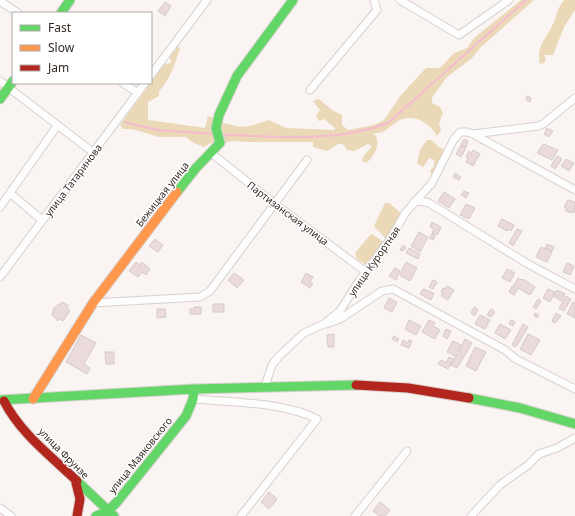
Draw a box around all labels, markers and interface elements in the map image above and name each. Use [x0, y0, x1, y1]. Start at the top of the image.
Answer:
legend [12, 12, 152, 84]
text: Fast [48, 19, 72, 36]
text: Slow [48, 39, 75, 56]
text: Jam [47, 59, 69, 76]
street label: улица Татаринова [41, 141, 105, 219]
street label: Бежицкая улица [132, 159, 192, 229]
street label: Партизанская улица [244, 178, 332, 248]
street label: улица Курортная [345, 223, 403, 299]
street label: улица Маяковского [105, 414, 175, 496]
street label: улица Фрунзе [36, 425, 93, 482]

